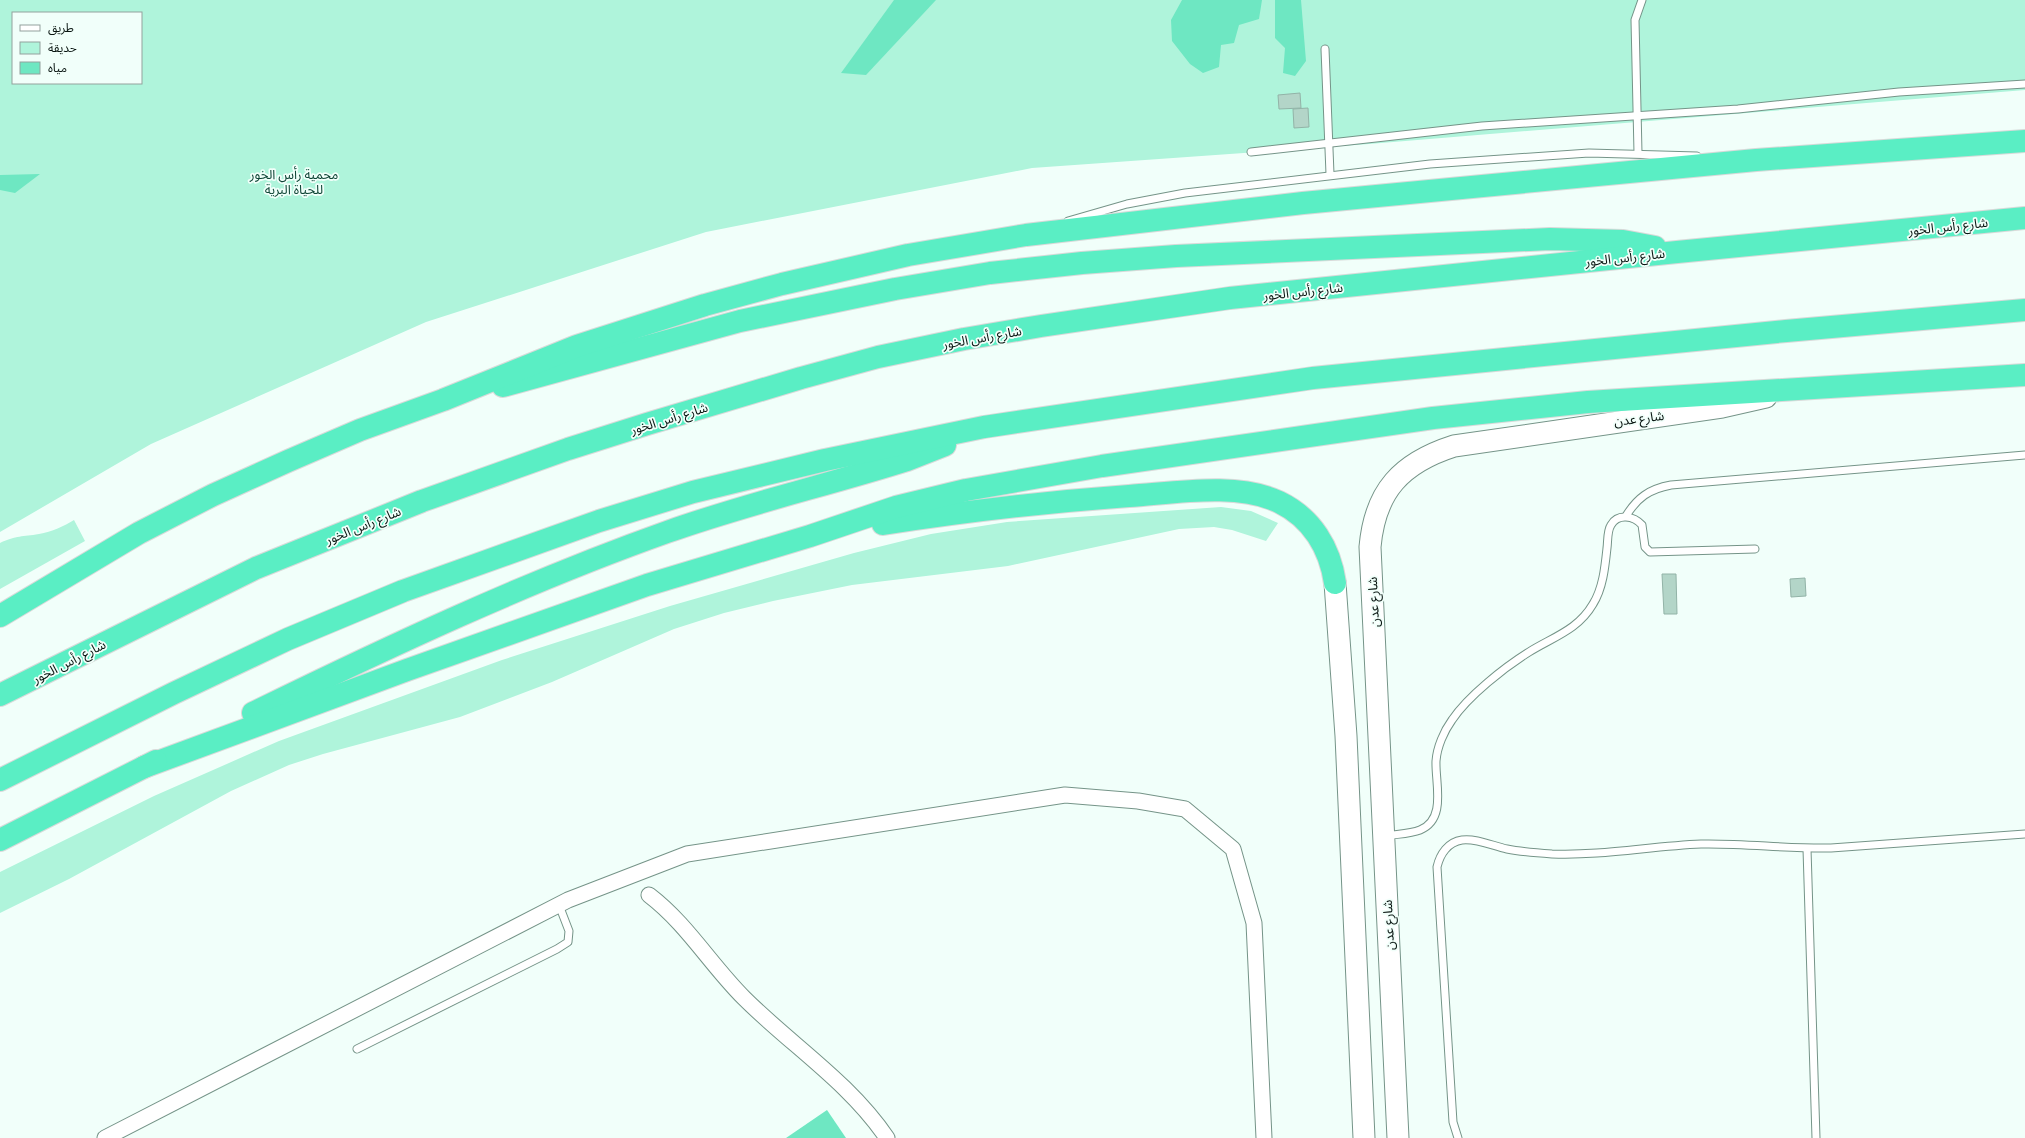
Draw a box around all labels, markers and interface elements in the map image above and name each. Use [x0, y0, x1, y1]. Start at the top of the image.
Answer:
legend [12, 12, 142, 84]
text: طريق [48, 20, 74, 36]
text: حديقة [48, 40, 77, 55]
text: مياه [48, 60, 67, 75]
park label: محمية رأس الخور للحياة البرية [249, 166, 338, 197]
street label: شارع رأس الخور [1906, 214, 1989, 241]
street label: شارع رأس الخور [1583, 245, 1666, 272]
street label: شارع رأس الخور [1261, 279, 1344, 306]
street label: شارع رأس الخور [940, 322, 1023, 355]
street label: شارع رأس الخور [627, 399, 711, 441]
street label: شارع عدن [1613, 407, 1665, 432]
street label: شارع رأس الخور [322, 503, 404, 551]
street label: شارع عدن [1364, 576, 1385, 628]
street label: شارع رأس الخور [29, 636, 110, 689]
street label: شارع عدن [1379, 899, 1400, 951]

